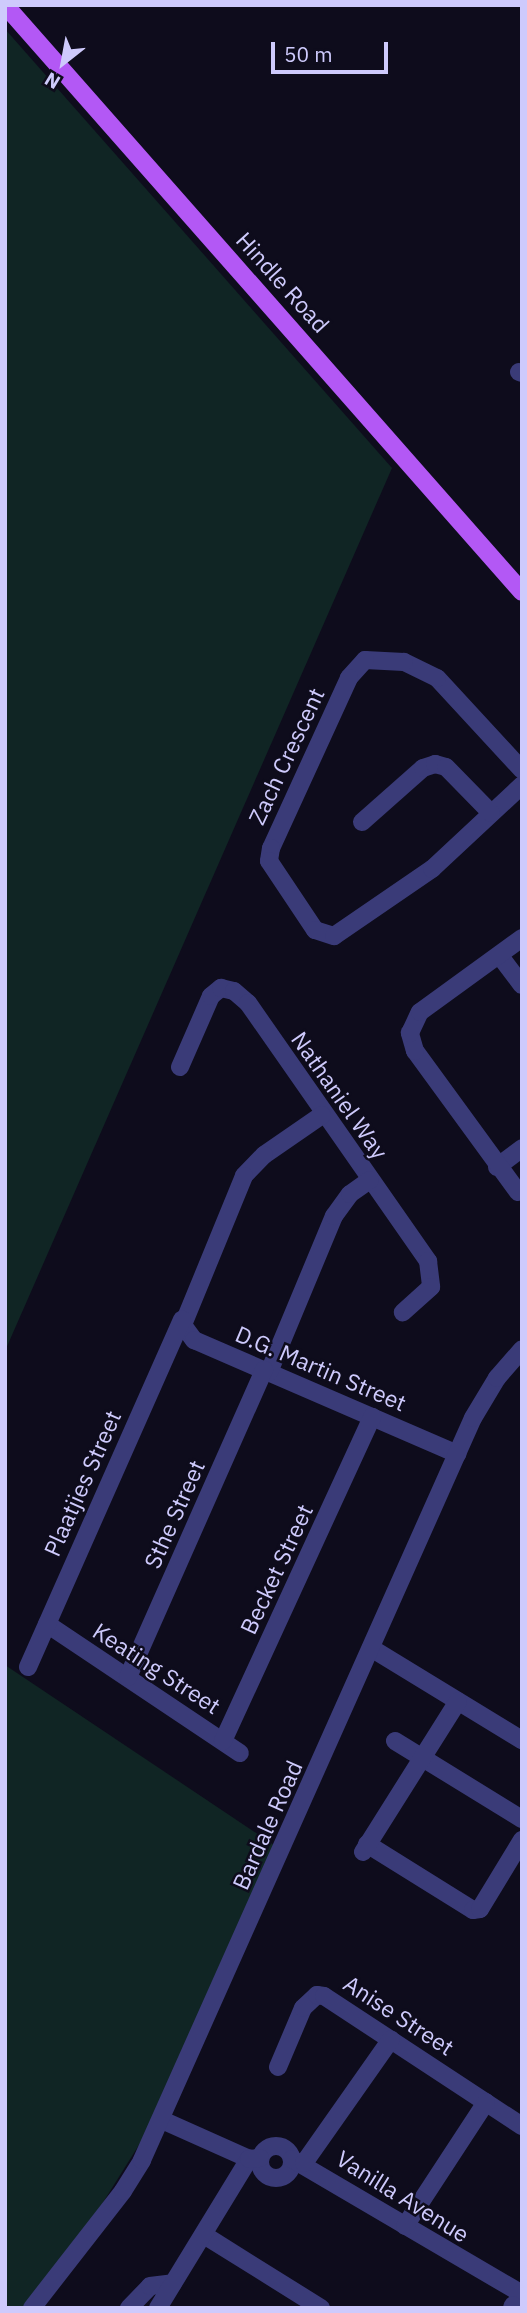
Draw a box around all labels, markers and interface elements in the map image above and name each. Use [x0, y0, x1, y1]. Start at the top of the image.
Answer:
north arrow [28, 28, 98, 98]
scale bar [275, 28, 392, 72]
text: 50 m [284, 40, 333, 68]
text: N [40, 67, 64, 95]
street label: Hindle Road [231, 226, 335, 338]
street label: Zach Crescent [242, 683, 330, 829]
street label: Nathaniel Way [286, 1026, 394, 1164]
street label: D.G. Martin Street [231, 1320, 411, 1416]
street label: Plaatjies Street [38, 1406, 126, 1560]
street label: Sthe Street [138, 1456, 210, 1572]
street label: Becket Street [234, 1500, 318, 1638]
street label: Keating Street [88, 1617, 226, 1719]
street label: Bardale Road [226, 1756, 308, 1894]
street label: Anise Street [339, 1969, 459, 2061]
street label: Vanilla Avenue [332, 2144, 474, 2248]

